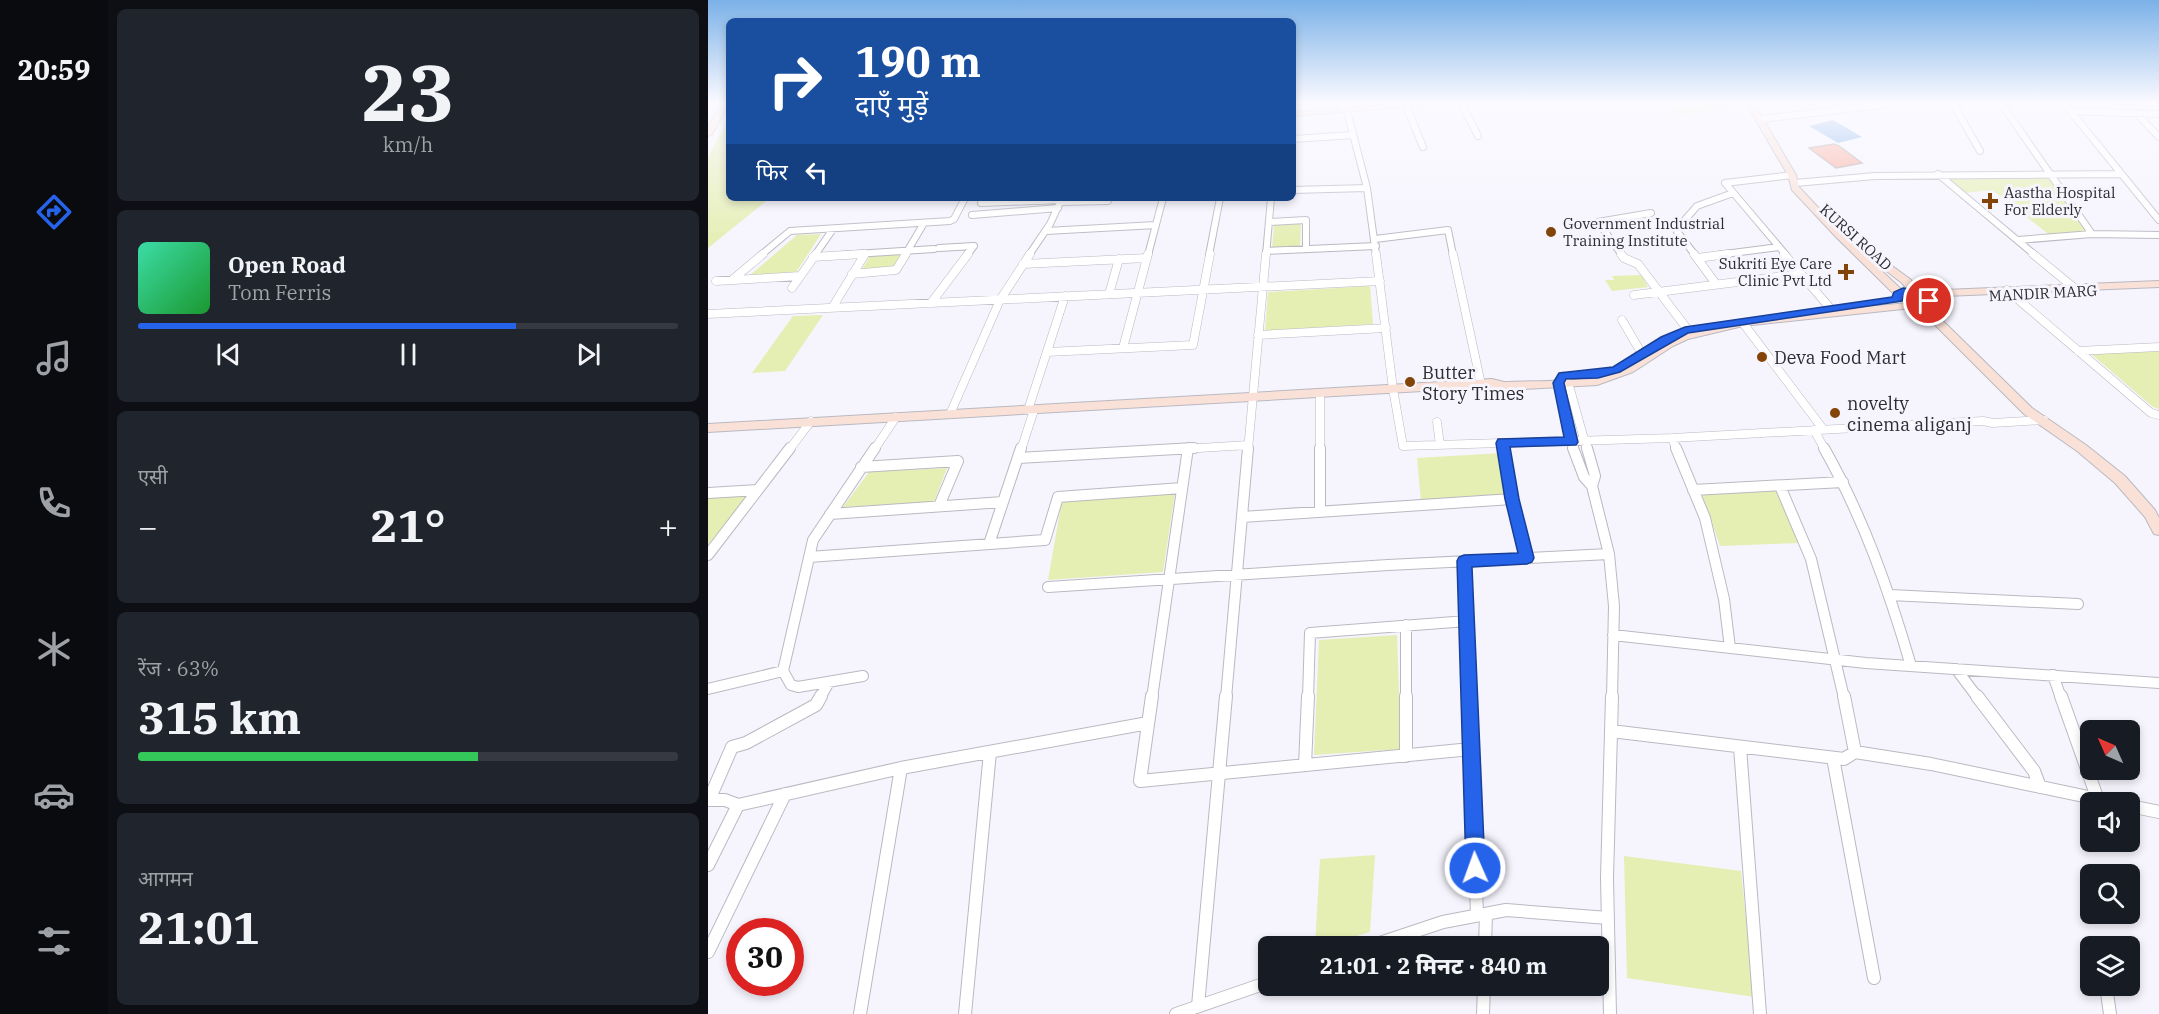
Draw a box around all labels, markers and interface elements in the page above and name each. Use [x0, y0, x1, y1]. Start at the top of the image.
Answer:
text: 190 m [855, 34, 981, 89]
text: 23 [361, 41, 455, 142]
icon: right [756, 42, 834, 120]
text: 20:59 [18, 52, 90, 87]
text: दाएँ मुड़ें [855, 87, 928, 122]
text: km/h [383, 131, 433, 158]
icon: left [800, 156, 833, 189]
text: फिर [756, 157, 788, 186]
place label: Aastha Hospital For Elderly [2004, 183, 2116, 219]
icon: directions [33, 191, 75, 233]
marker: Aastha Hospital For Elderly [1981, 192, 1999, 210]
street label: KURSI ROAD [1816, 200, 1896, 274]
place label: Government Industrial Training Institute [1563, 214, 1725, 250]
marker: Government Industrial Training Institute [1544, 225, 1558, 239]
text: Open Road [228, 250, 346, 279]
place label: Sukriti Eye Care Clinic Pvt Ltd [1719, 254, 1832, 290]
marker: Sukriti Eye Care Clinic Pvt Ltd [1837, 263, 1855, 281]
pin [1903, 275, 1954, 326]
text: Tom Ferris [228, 279, 331, 306]
street label: MANDIR MARG [1988, 281, 2098, 305]
icon: arrive [1912, 284, 1945, 317]
icon: music [33, 337, 75, 379]
icon: previous [212, 338, 245, 371]
icon: pause [392, 338, 425, 371]
icon: next [572, 338, 605, 371]
place label: Deva Food Mart [1774, 346, 1906, 369]
marker: Deva Food Mart [1755, 350, 1769, 364]
place label: Butter Story Times [1422, 361, 1524, 405]
marker: Butter Story Times [1403, 375, 1417, 389]
place label: novelty cinema aliganj [1847, 392, 1972, 436]
marker: novelty cinema aliganj [1828, 406, 1842, 420]
text: एसी [138, 463, 168, 490]
icon: phone [33, 482, 75, 524]
text: 21° [370, 496, 446, 554]
text: − [138, 505, 158, 548]
text: + [658, 505, 678, 548]
icon: climate [33, 628, 75, 670]
text: रेंज · 63% [138, 655, 219, 682]
text: 315 km [138, 688, 301, 746]
north arrow [2080, 720, 2140, 780]
map controls [2080, 720, 2140, 996]
icon: car [33, 774, 75, 816]
button: sound [2080, 792, 2140, 852]
position arrow [1443, 836, 1507, 900]
button: search [2080, 864, 2140, 924]
text: आगमन [138, 865, 193, 892]
text: 21:01 [138, 898, 260, 956]
speed limit sign: 30 [726, 918, 804, 996]
icon: filters [33, 920, 75, 962]
button: layers [2080, 936, 2140, 996]
text: 21:01 · 2 मिनट · 840 m [1320, 951, 1547, 980]

